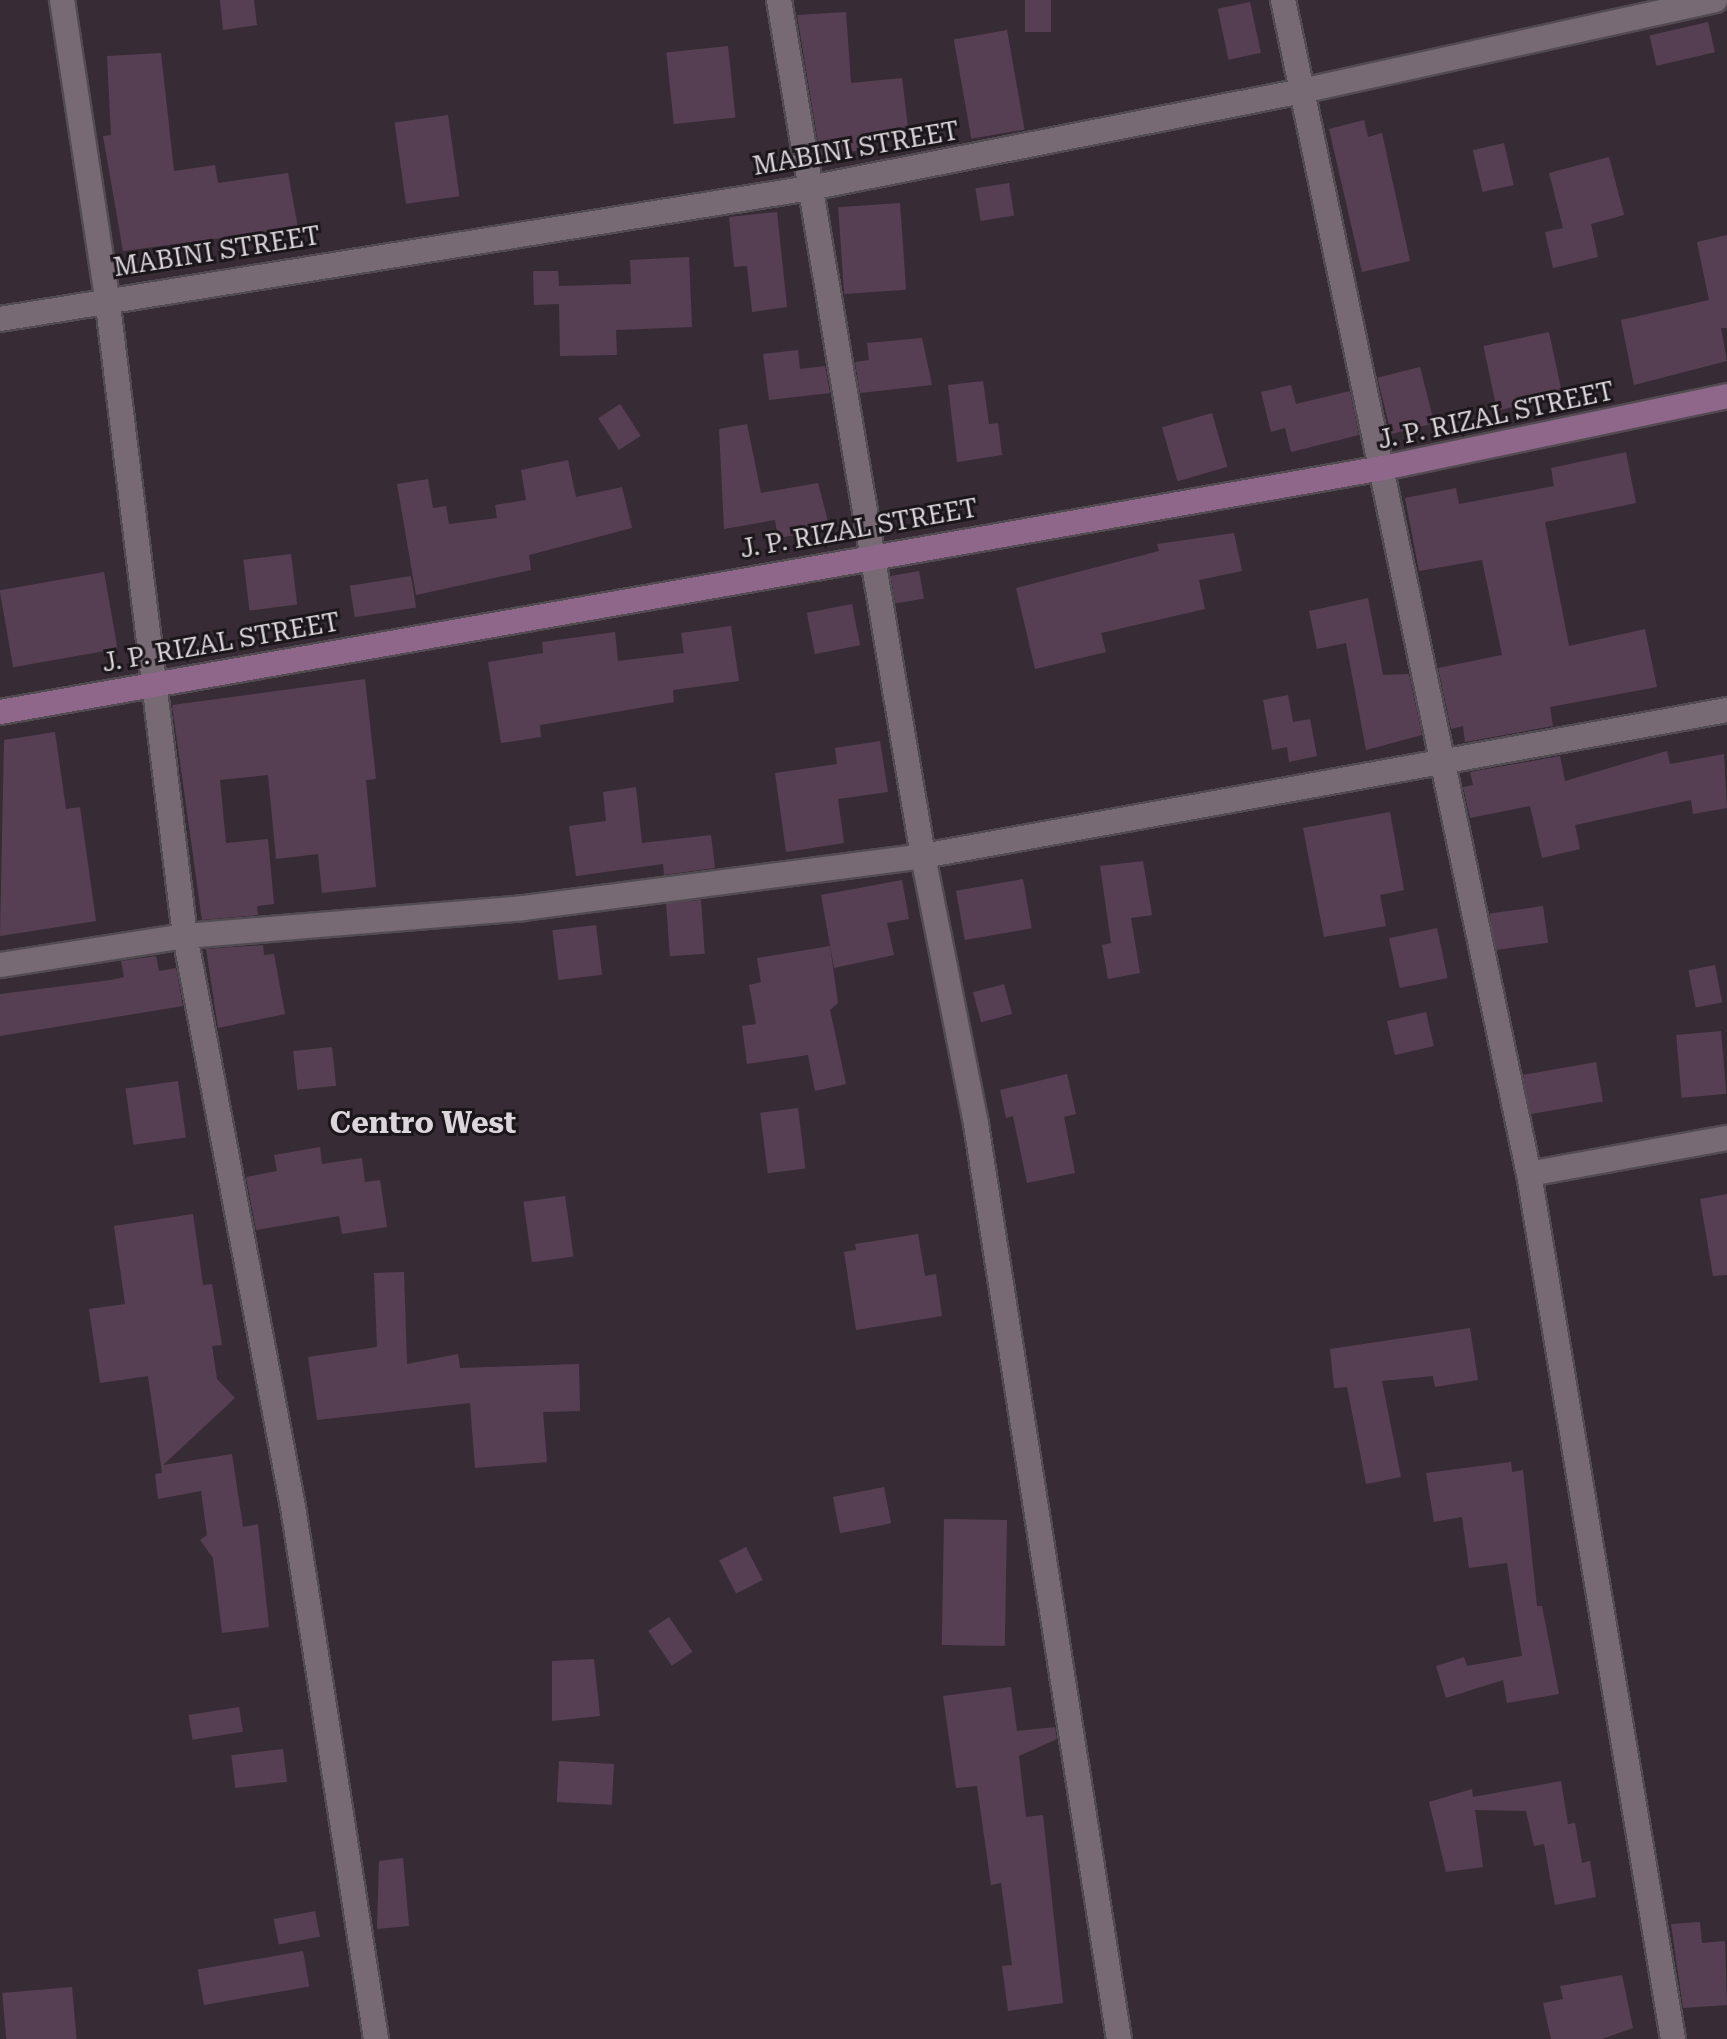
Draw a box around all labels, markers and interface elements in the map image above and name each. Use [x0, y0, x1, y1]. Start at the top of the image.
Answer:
street label: MABINI STREET [750, 115, 962, 183]
street label: MABINI STREET [111, 220, 323, 284]
street label: J. P. RIZAL STREET [1375, 376, 1617, 456]
street label: J. P. RIZAL STREET [738, 493, 980, 565]
street label: J. P. RIZAL STREET [100, 607, 342, 679]
district label: Centro West [330, 1105, 516, 1141]

